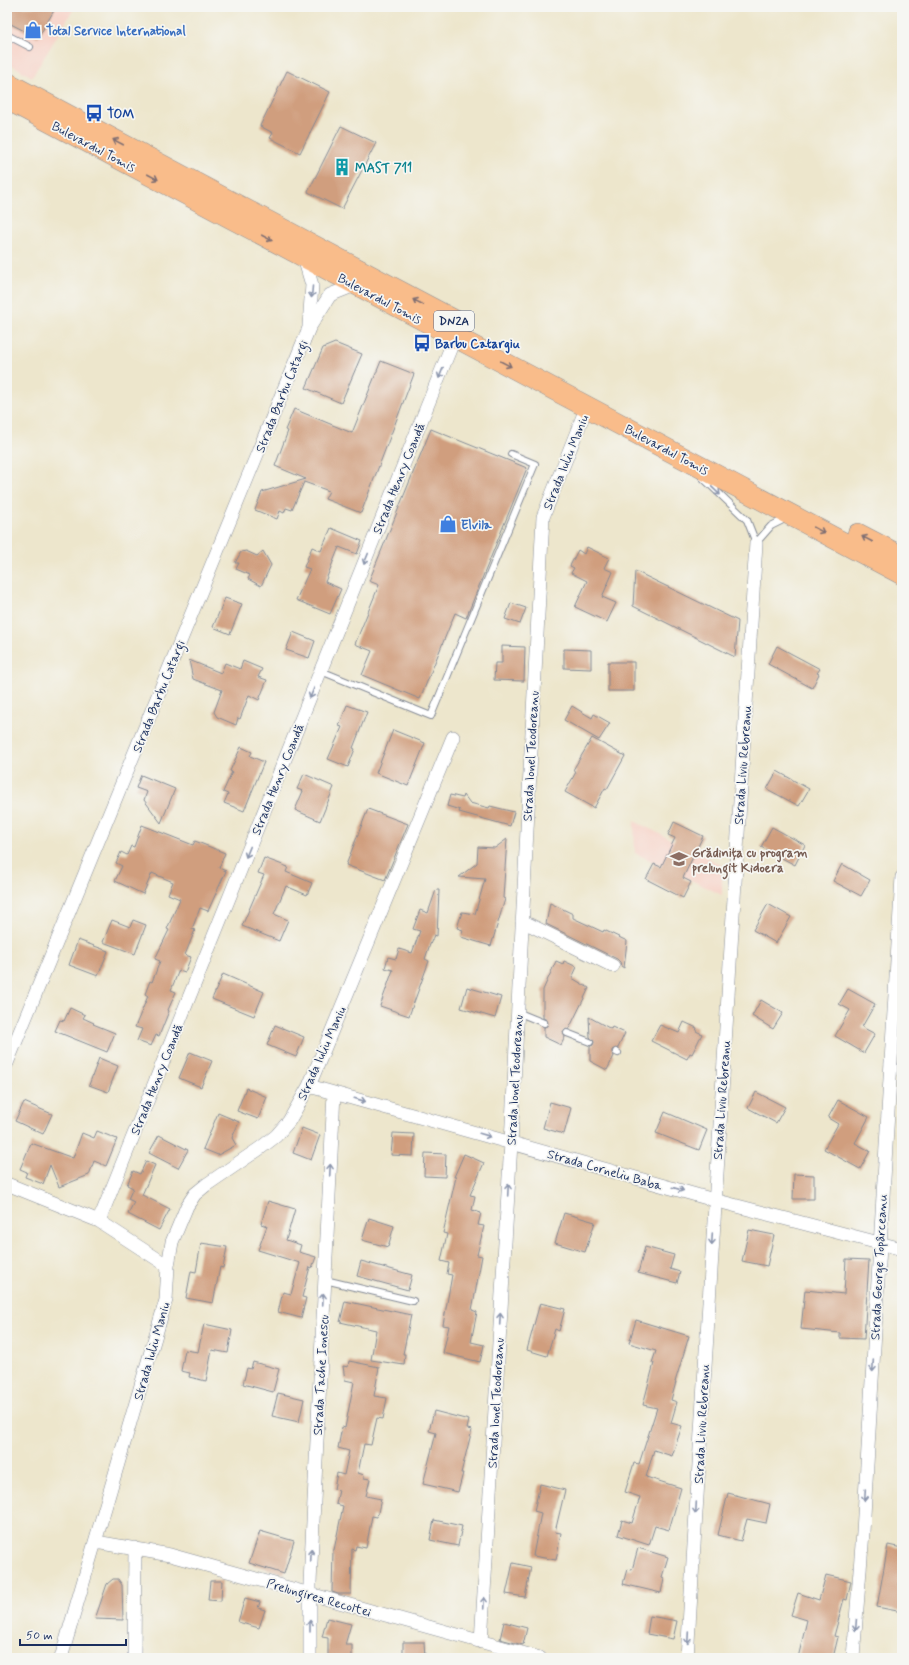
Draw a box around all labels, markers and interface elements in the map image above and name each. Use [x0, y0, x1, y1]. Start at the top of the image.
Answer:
shop icon: Total Service International [23, 20, 43, 40]
place label: Total Service International [46, 23, 186, 40]
bus stop icon: TOM [84, 103, 104, 123]
place label: TOM [107, 106, 134, 123]
street label: Bulevardul Tomis [49, 118, 138, 177]
one-way arrow [112, 138, 124, 145]
building icon: MAST 711 [332, 157, 352, 177]
place label: MAST 711 [355, 160, 412, 177]
one-way arrow [146, 174, 158, 181]
one-way arrow [261, 235, 273, 243]
street label: Bulevardul Tomis [335, 270, 424, 329]
one-way arrow [308, 285, 315, 298]
one-way arrow [413, 297, 425, 305]
road number: DN2A [434, 311, 474, 331]
bus stop icon: Barbu Catargiu [412, 333, 432, 353]
place label: Barbu Catargiu [435, 336, 520, 354]
street label: Strada Barbu Catargi [252, 338, 315, 456]
one-way arrow [500, 361, 512, 368]
one-way arrow [436, 367, 444, 379]
street label: Strada Iuliu Maniu [540, 412, 593, 513]
street label: Strada Henry Coandă [369, 420, 430, 537]
street label: Bulevardul Tomis [622, 421, 711, 480]
one-way arrow [711, 486, 721, 496]
shop icon: Elvila [438, 514, 458, 534]
place label: Elvila [461, 517, 493, 534]
one-way arrow [813, 526, 825, 534]
one-way arrow [862, 535, 874, 543]
one-way arrow [361, 552, 369, 564]
street label: Strada Barbu Catargi [129, 638, 192, 756]
one-way arrow [308, 686, 315, 698]
street label: Strada Ionel Teodoreanu [520, 690, 543, 822]
street label: Strada Liviu Rebreanu [731, 705, 756, 825]
street label: Strada Henry Coandă [248, 721, 309, 838]
place label: Grădinița cu program prelungit Kidoera [692, 845, 808, 880]
one-way arrow [243, 846, 251, 858]
school or university icon: Grădinița cu program prelungit Kidoera [669, 849, 689, 869]
street label: Strada Iuliu Maniu [294, 1004, 351, 1103]
street label: Strada Ionel Teodoreanu [504, 1014, 527, 1146]
street label: Strada Henry Coandă [127, 1021, 188, 1138]
street label: Strada Liviu Rebreanu [710, 1040, 735, 1160]
one-way arrow [353, 1097, 366, 1104]
one-way arrow [479, 1132, 492, 1140]
street label: Strada Corneliu Baba [545, 1146, 664, 1195]
one-way arrow [326, 1164, 333, 1177]
one-way arrow [504, 1184, 512, 1197]
one-way arrow [671, 1186, 684, 1193]
street label: Strada George Topârceanu [867, 1194, 892, 1340]
one-way arrow [709, 1232, 716, 1245]
one-way arrow [320, 1293, 327, 1306]
street label: Strada Iuliu Maniu [130, 1300, 175, 1402]
one-way arrow [497, 1313, 504, 1326]
street label: Strada Tache Ionescu [310, 1314, 333, 1436]
street label: Strada Ionel Teodoreanu [485, 1337, 508, 1469]
one-way arrow [869, 1359, 876, 1372]
street label: Strada Liviu Rebreanu [691, 1364, 714, 1484]
one-way arrow [862, 1488, 869, 1501]
one-way arrow [692, 1501, 699, 1514]
one-way arrow [307, 1549, 315, 1562]
street label: Prelungirea Recoltei [264, 1575, 373, 1623]
one-way arrow [480, 1597, 487, 1610]
one-way arrow [852, 1618, 859, 1631]
one-way arrow [306, 1620, 314, 1633]
scale bar [20, 1621, 126, 1647]
text: 50 m [26, 1628, 53, 1644]
one-way arrow [685, 1631, 692, 1644]

